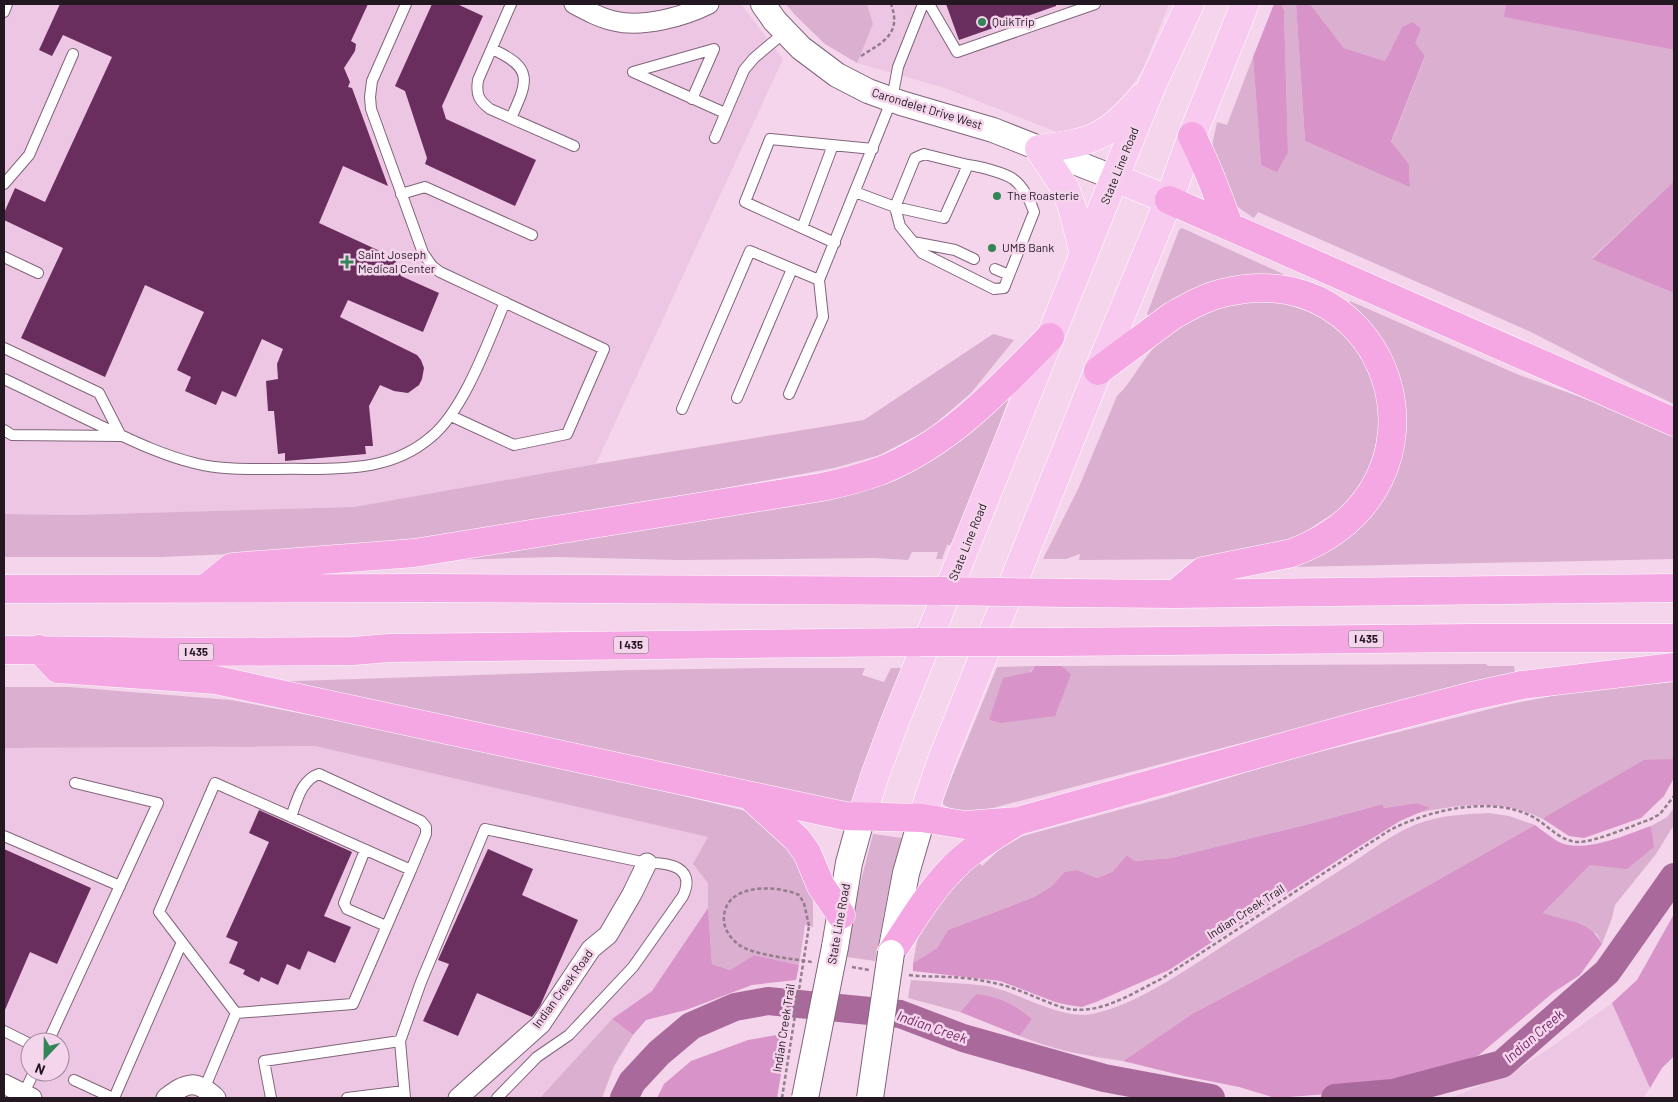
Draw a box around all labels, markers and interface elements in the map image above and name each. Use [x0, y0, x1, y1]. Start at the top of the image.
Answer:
place label: QuikTrip [992, 14, 1035, 28]
marker: QuikTrip [976, 16, 988, 28]
street label: Carondelet Drive West [870, 85, 984, 132]
street label: State Line Road [1097, 125, 1141, 206]
place label: The Roasterie [1007, 188, 1079, 202]
marker: The Roasterie [991, 190, 1003, 202]
place label: UMB Bank [1002, 240, 1054, 254]
marker: UMB Bank [986, 242, 998, 254]
place label: Saint Joseph Medical Center [358, 247, 436, 275]
marker: Saint Joseph Medical Center [340, 255, 354, 269]
street label: State Line Road [945, 501, 989, 582]
road number: I 435 [1348, 630, 1384, 648]
road number: I 435 [614, 636, 648, 654]
road number: I 435 [178, 644, 214, 660]
street label: Indian Creek Trail [1204, 881, 1287, 941]
street label: State Line Road [824, 882, 852, 965]
street label: Indian Creek Road [529, 947, 595, 1030]
street label: Indian Creek Trail [769, 983, 797, 1073]
water label: Indian Creek [1500, 1005, 1567, 1066]
water label: Indian Creek [895, 1007, 970, 1047]
north arrow [20, 1032, 70, 1082]
text: N [32, 1060, 47, 1079]

